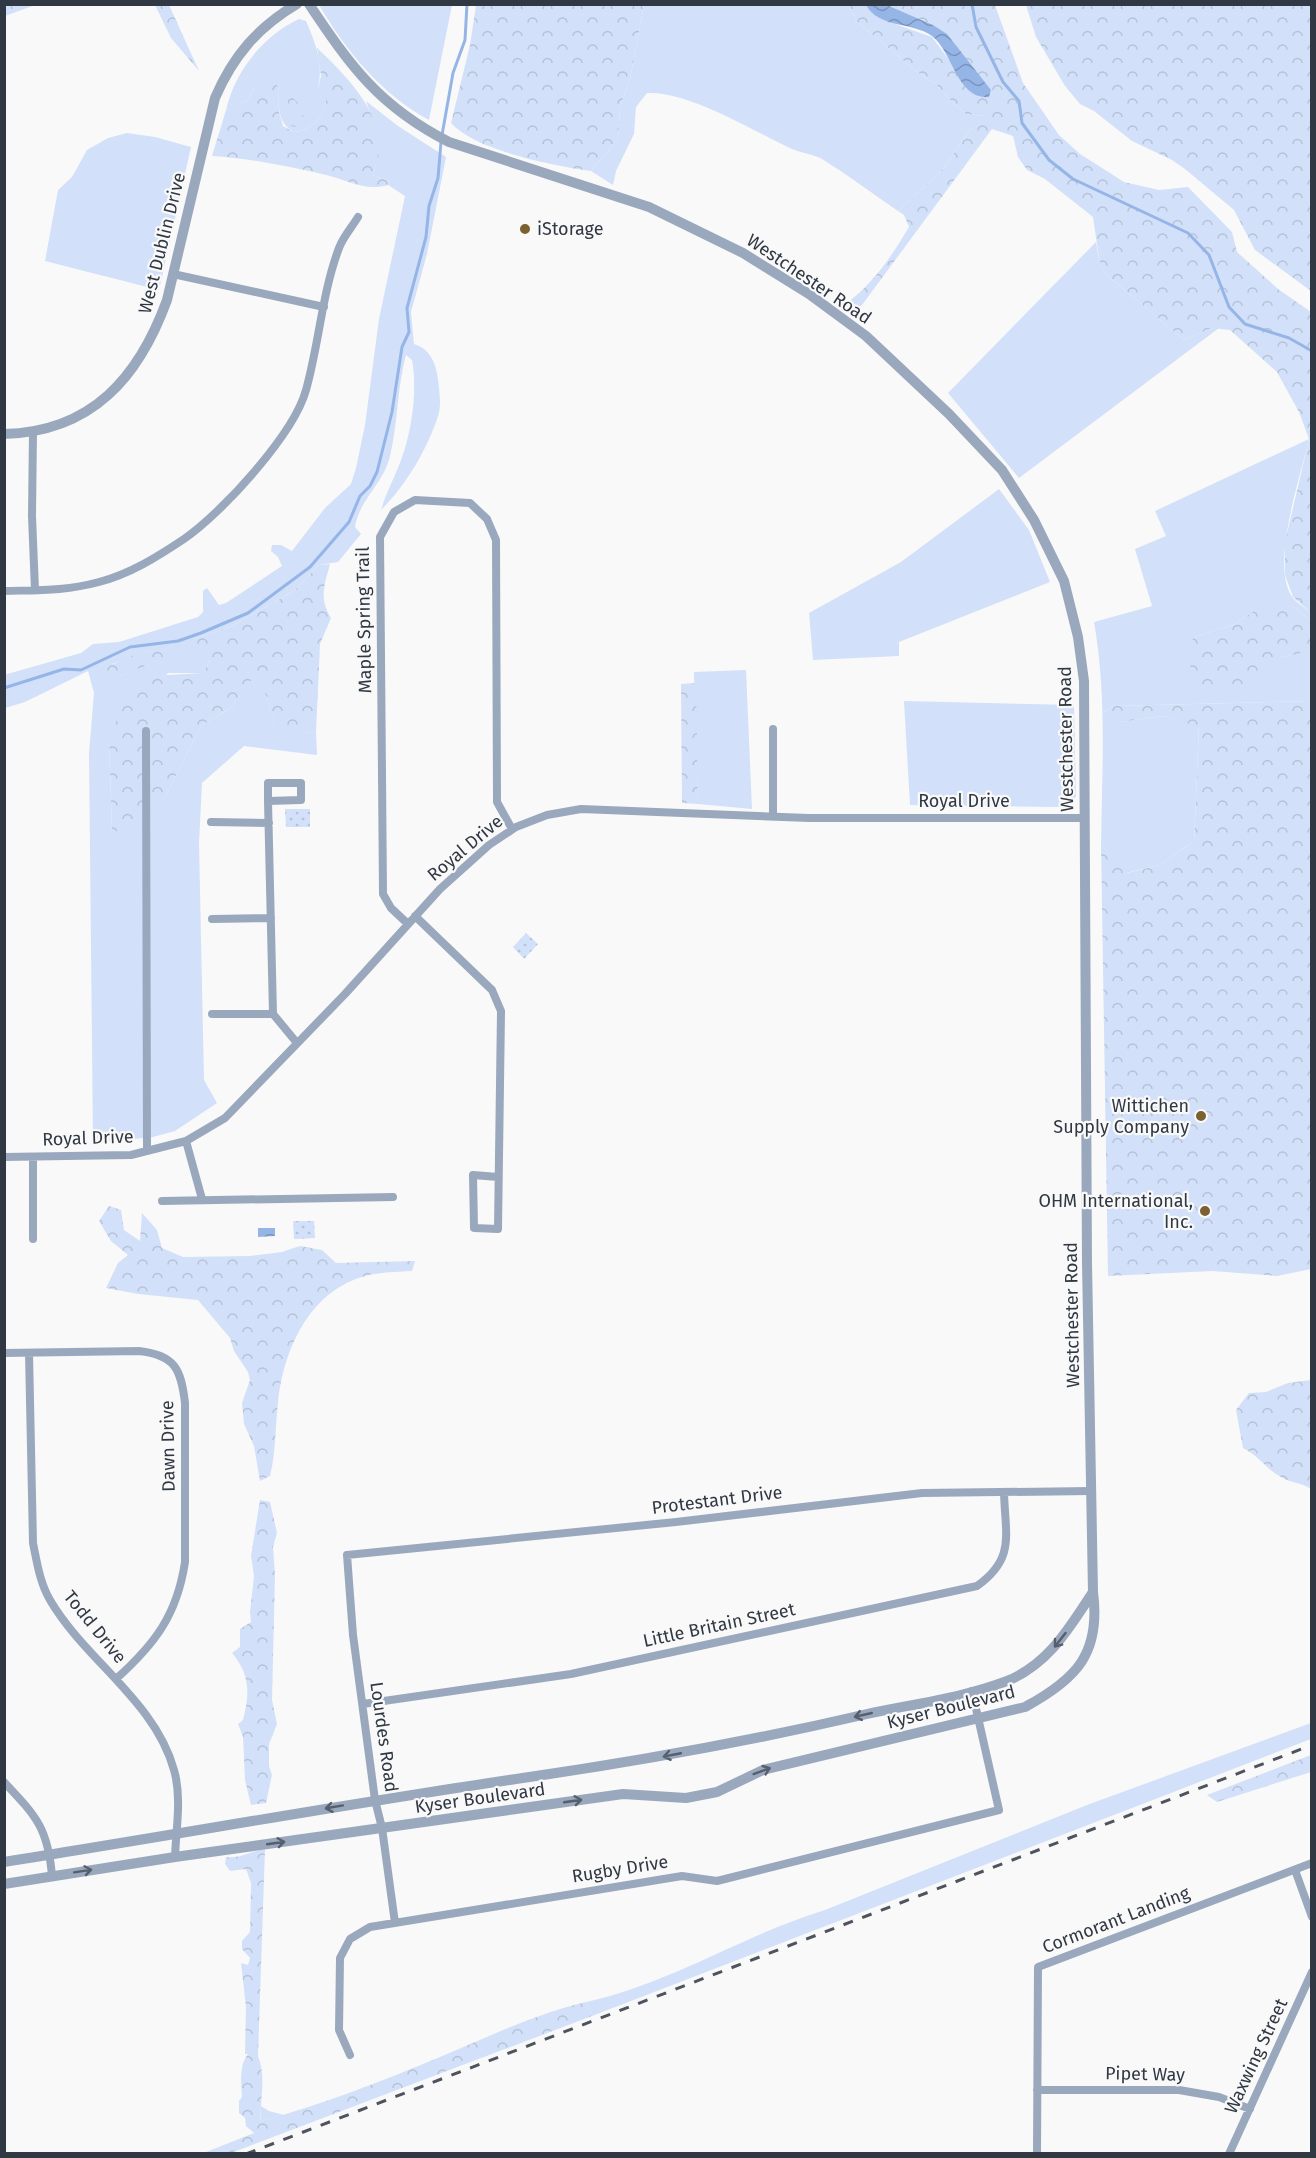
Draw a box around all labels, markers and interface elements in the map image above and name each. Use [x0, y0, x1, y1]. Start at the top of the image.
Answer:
street label: West Dublin Drive [134, 170, 190, 316]
place label: iStorage [537, 218, 603, 240]
marker: iStorage [518, 222, 532, 236]
street label: Westchester Road [742, 229, 876, 329]
street label: Maple Spring Trail [352, 546, 376, 694]
street label: Westchester Road [1054, 666, 1078, 812]
street label: Royal Drive [918, 790, 1010, 812]
street label: Royal Drive [423, 810, 507, 886]
place label: Wittichen Supply Company [1053, 1095, 1189, 1138]
marker: Wittichen Supply Company [1194, 1109, 1208, 1123]
street label: Royal Drive [42, 1125, 134, 1151]
place label: OHM International, Inc. [1038, 1190, 1193, 1233]
marker: OHM International, Inc. [1198, 1204, 1212, 1218]
street label: Westchester Road [1060, 1242, 1084, 1388]
street label: Dawn Drive [156, 1400, 180, 1492]
street label: Protestant Drive [650, 1481, 784, 1519]
street label: Todd Drive [59, 1586, 131, 1668]
street label: Little Britain Street [641, 1598, 798, 1652]
one-way arrow [1054, 1632, 1067, 1648]
street label: Lourdes Road [365, 1680, 403, 1794]
street label: Kyser Boulevard [885, 1680, 1017, 1734]
one-way arrow [854, 1710, 873, 1722]
one-way arrow [663, 1750, 683, 1761]
one-way arrow [753, 1765, 771, 1776]
street label: Kyser Boulevard [413, 1778, 547, 1818]
one-way arrow [563, 1796, 582, 1807]
one-way arrow [325, 1801, 345, 1812]
one-way arrow [266, 1837, 285, 1848]
street label: Rugby Drive [570, 1851, 670, 1887]
one-way arrow [73, 1865, 92, 1876]
street label: Cormorant Landing [1039, 1882, 1193, 1958]
street label: Waxwing Street [1220, 1995, 1292, 2117]
street label: Pipet Way [1105, 2062, 1185, 2086]

